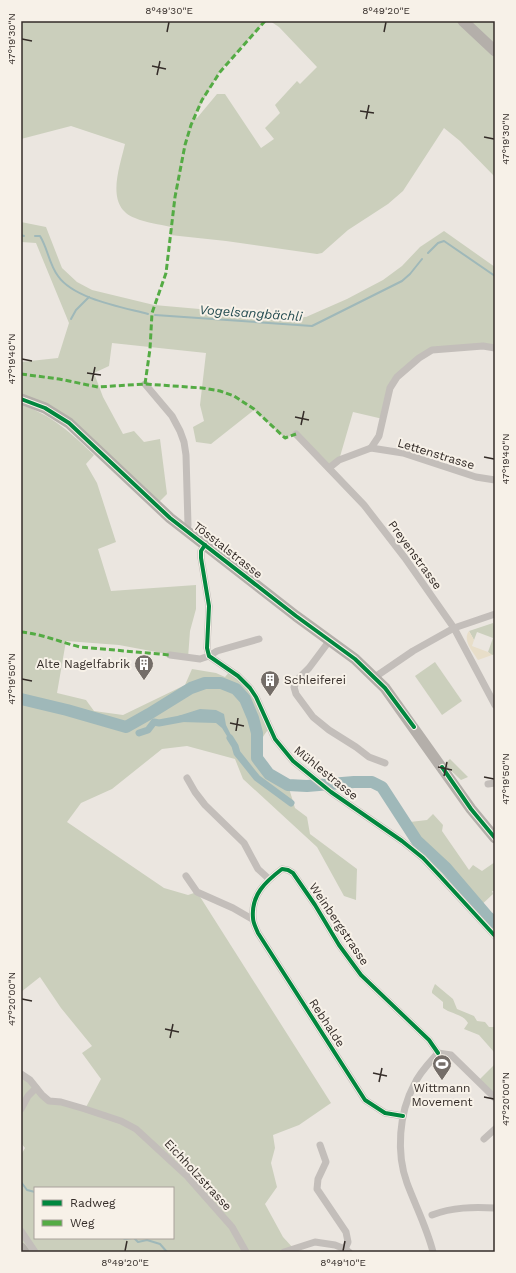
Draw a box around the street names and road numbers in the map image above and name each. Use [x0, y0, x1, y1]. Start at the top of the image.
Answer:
street label: Lettenstrasse [396, 436, 476, 472]
street label: Preyenstrasse [385, 518, 445, 592]
street label: Tösstalstrasse [191, 519, 265, 581]
street label: Mühlestrasse [291, 743, 361, 803]
street label: Weinbergstrasse [306, 880, 372, 968]
street label: Rebhalde [306, 996, 348, 1050]
street label: Eichholzstrasse [161, 1137, 235, 1214]

